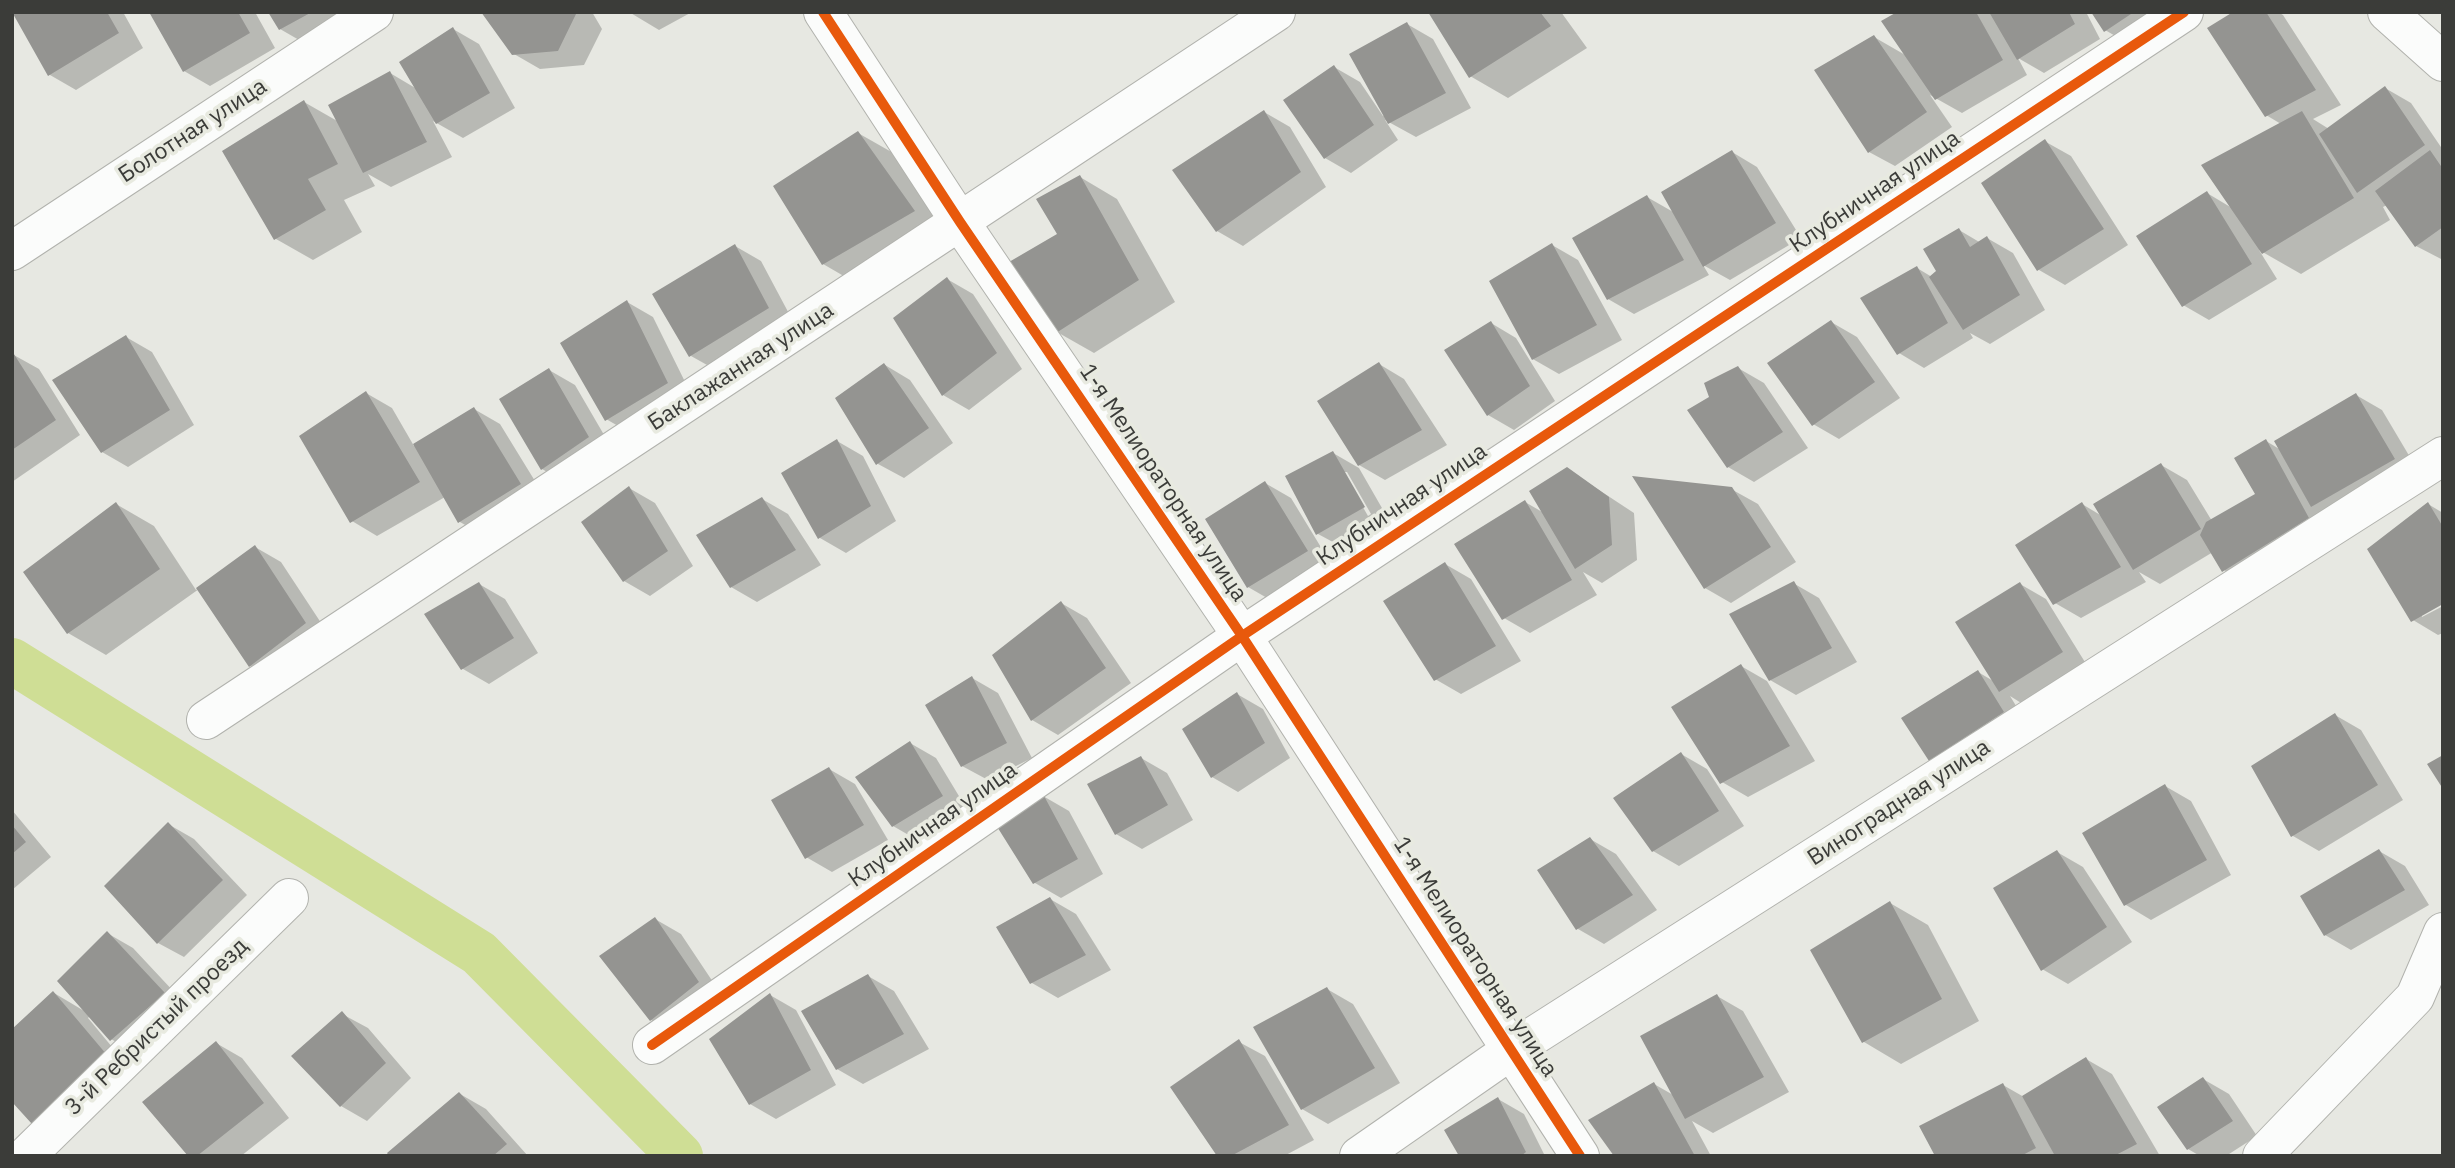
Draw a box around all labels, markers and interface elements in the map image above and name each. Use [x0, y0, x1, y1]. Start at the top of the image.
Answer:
street label: Болотная улица [114, 73, 272, 189]
street label: Клубничная улица [1785, 125, 1965, 259]
street label: Баклажанная улица [643, 297, 839, 437]
street label: 1-я Мелиораторная улица [1073, 359, 1253, 607]
street label: Клубничная улица [1312, 438, 1492, 572]
street label: Виноградная улица [1803, 734, 1995, 872]
street label: Клубничная улица [843, 756, 1023, 894]
street label: 1-я Мелиораторная улица [1387, 832, 1563, 1082]
street label: 3-й Ребристый проезд [60, 933, 254, 1121]

